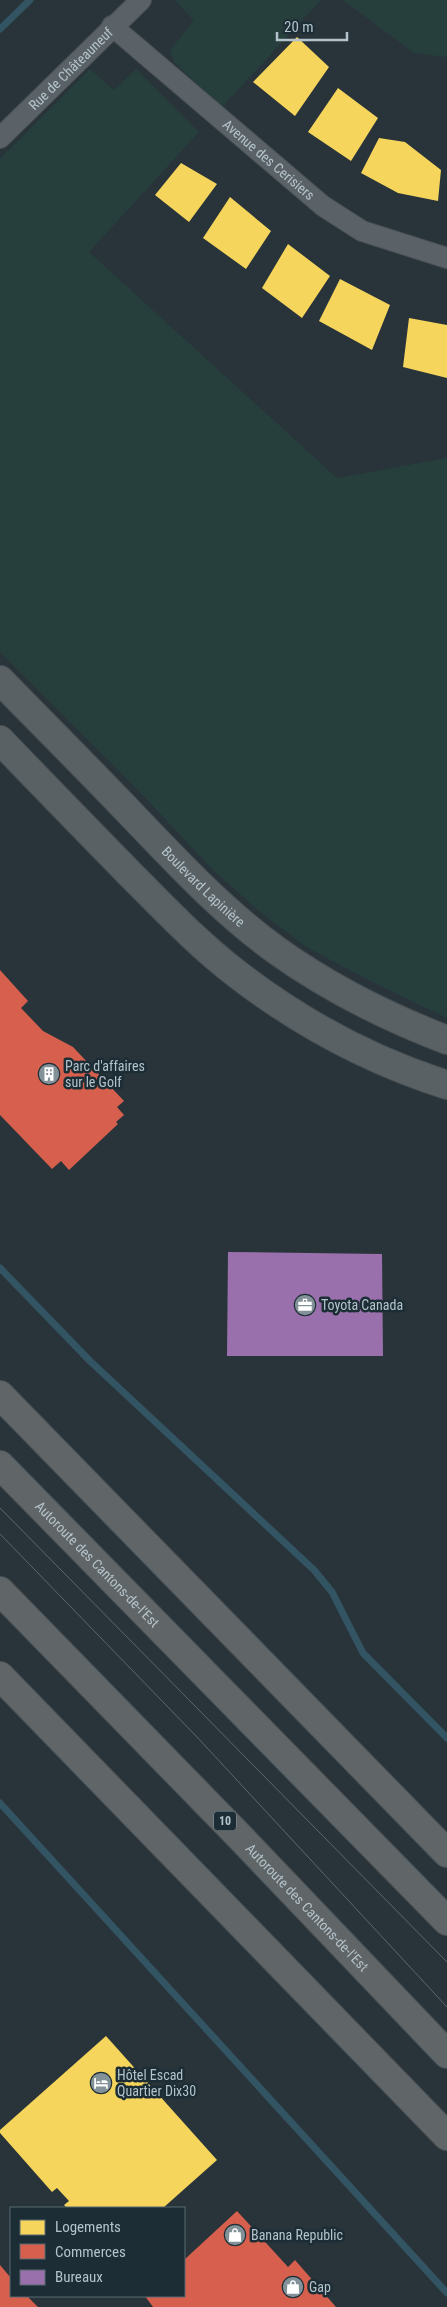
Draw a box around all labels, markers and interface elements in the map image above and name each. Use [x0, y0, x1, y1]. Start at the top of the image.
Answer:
scale bar [277, 10, 347, 42]
text: 20 m [284, 18, 314, 36]
street label: Rue de Châteauneuf [26, 24, 116, 113]
street label: Avenue des Cerisiers [220, 116, 318, 203]
street label: Boulevard Lapinière [159, 843, 248, 930]
place label: Parc d'affaires sur le Golf [65, 1058, 145, 1090]
building icon: Parc d'affaires sur le Golf [37, 1062, 61, 1086]
office icon: Toyota Canada [293, 1293, 317, 1317]
place label: Toyota Canada [321, 1297, 403, 1313]
street label: Autoroute des Cantons-de-l'Est [32, 1498, 163, 1631]
road number: 10 [214, 1812, 236, 1830]
street label: Autoroute des Cantons-de-l'Est [243, 1840, 372, 1975]
place label: Hôtel Escad Quartier Dix30 [117, 2067, 196, 2099]
hotel icon: Hôtel Escad Quartier Dix30 [89, 2071, 113, 2095]
legend [10, 2207, 185, 2297]
text: Logements [55, 2218, 121, 2236]
shop icon: Banana Republic [223, 2223, 247, 2247]
place label: Banana Republic [251, 2227, 343, 2243]
text: Commerces [55, 2243, 126, 2261]
text: Bureaux [55, 2268, 103, 2286]
shop icon: Gap [281, 2275, 305, 2299]
place label: Gap [309, 2279, 331, 2295]

